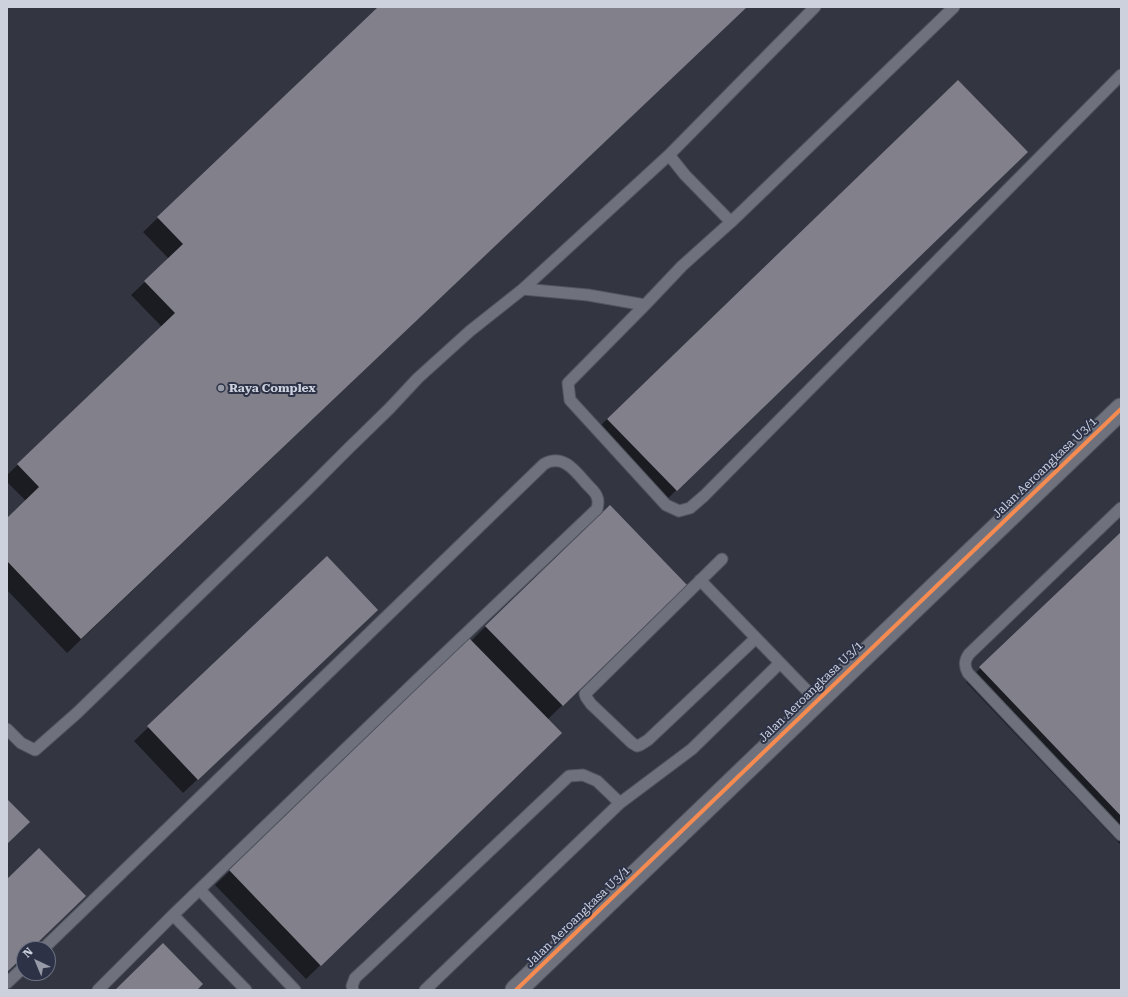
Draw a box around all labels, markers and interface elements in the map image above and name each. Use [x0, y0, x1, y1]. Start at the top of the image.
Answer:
place label: Raya Complex [229, 381, 316, 395]
marker: Raya Complex [216, 383, 226, 393]
street label: Jalan Aeroangkasa U3/1 [990, 415, 1100, 521]
street label: Jalan Aeroangkasa U3/1 [756, 639, 866, 745]
street label: Jalan Aeroangkasa U3/1 [523, 864, 633, 970]
north arrow [16, 941, 56, 981]
text: N [20, 945, 36, 960]

